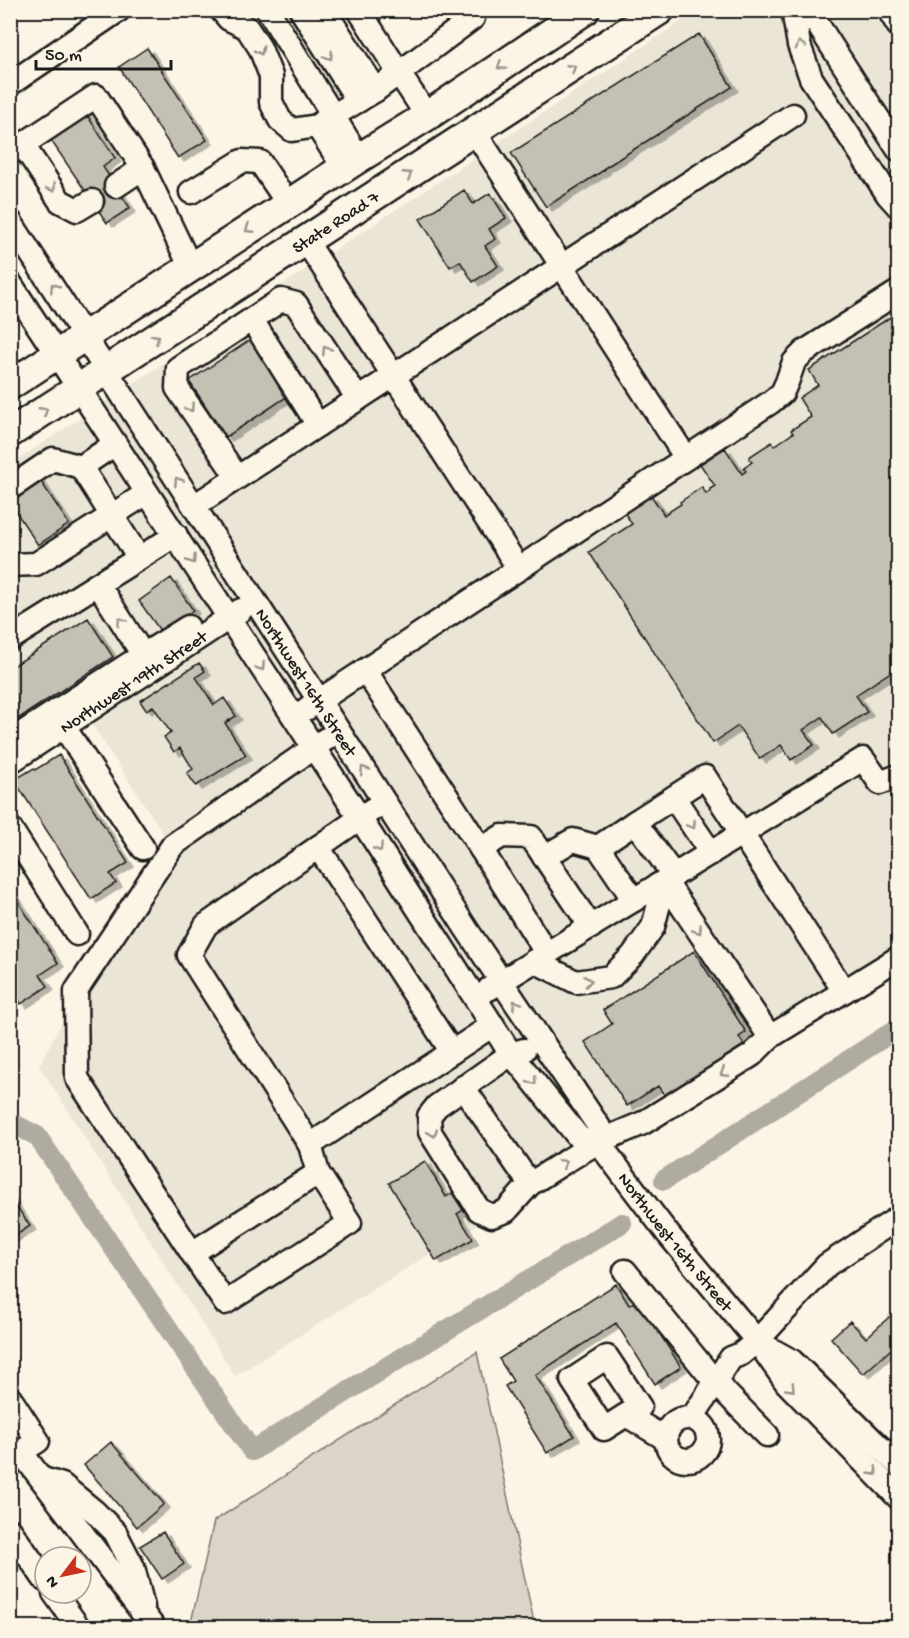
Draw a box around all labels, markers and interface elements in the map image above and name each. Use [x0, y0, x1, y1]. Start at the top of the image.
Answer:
scale bar [36, 33, 171, 71]
one-way arrow [795, 40, 807, 51]
one-way arrow [253, 45, 265, 56]
text: 50 m [45, 46, 82, 67]
one-way arrow [322, 50, 334, 60]
one-way arrow [496, 59, 507, 70]
one-way arrow [565, 64, 576, 75]
one-way arrow [402, 170, 412, 182]
one-way arrow [44, 182, 56, 192]
street label: State Road 7 [289, 187, 385, 259]
one-way arrow [245, 222, 256, 233]
one-way arrow [49, 283, 61, 293]
one-way arrow [150, 334, 161, 345]
one-way arrow [321, 346, 333, 356]
one-way arrow [183, 402, 195, 412]
one-way arrow [38, 407, 49, 418]
one-way arrow [174, 476, 185, 487]
one-way arrow [185, 553, 196, 564]
street label: Northwest 16th Street [249, 605, 361, 762]
one-way arrow [118, 616, 129, 627]
street label: Northwest 19th Street [57, 626, 213, 739]
one-way arrow [254, 661, 266, 671]
one-way arrow [360, 766, 371, 777]
one-way arrow [685, 819, 696, 830]
one-way arrow [372, 842, 384, 852]
one-way arrow [690, 923, 701, 934]
one-way arrow [583, 975, 592, 987]
one-way arrow [512, 1000, 523, 1011]
one-way arrow [720, 1065, 730, 1077]
one-way arrow [525, 1074, 536, 1085]
one-way arrow [425, 1127, 438, 1137]
one-way arrow [556, 1159, 567, 1170]
street label: Northwest 16th Street [612, 1169, 737, 1318]
one-way arrow [784, 1380, 795, 1391]
one-way arrow [867, 1465, 878, 1475]
north arrow [33, 1545, 93, 1605]
text: N [42, 1571, 64, 1591]

